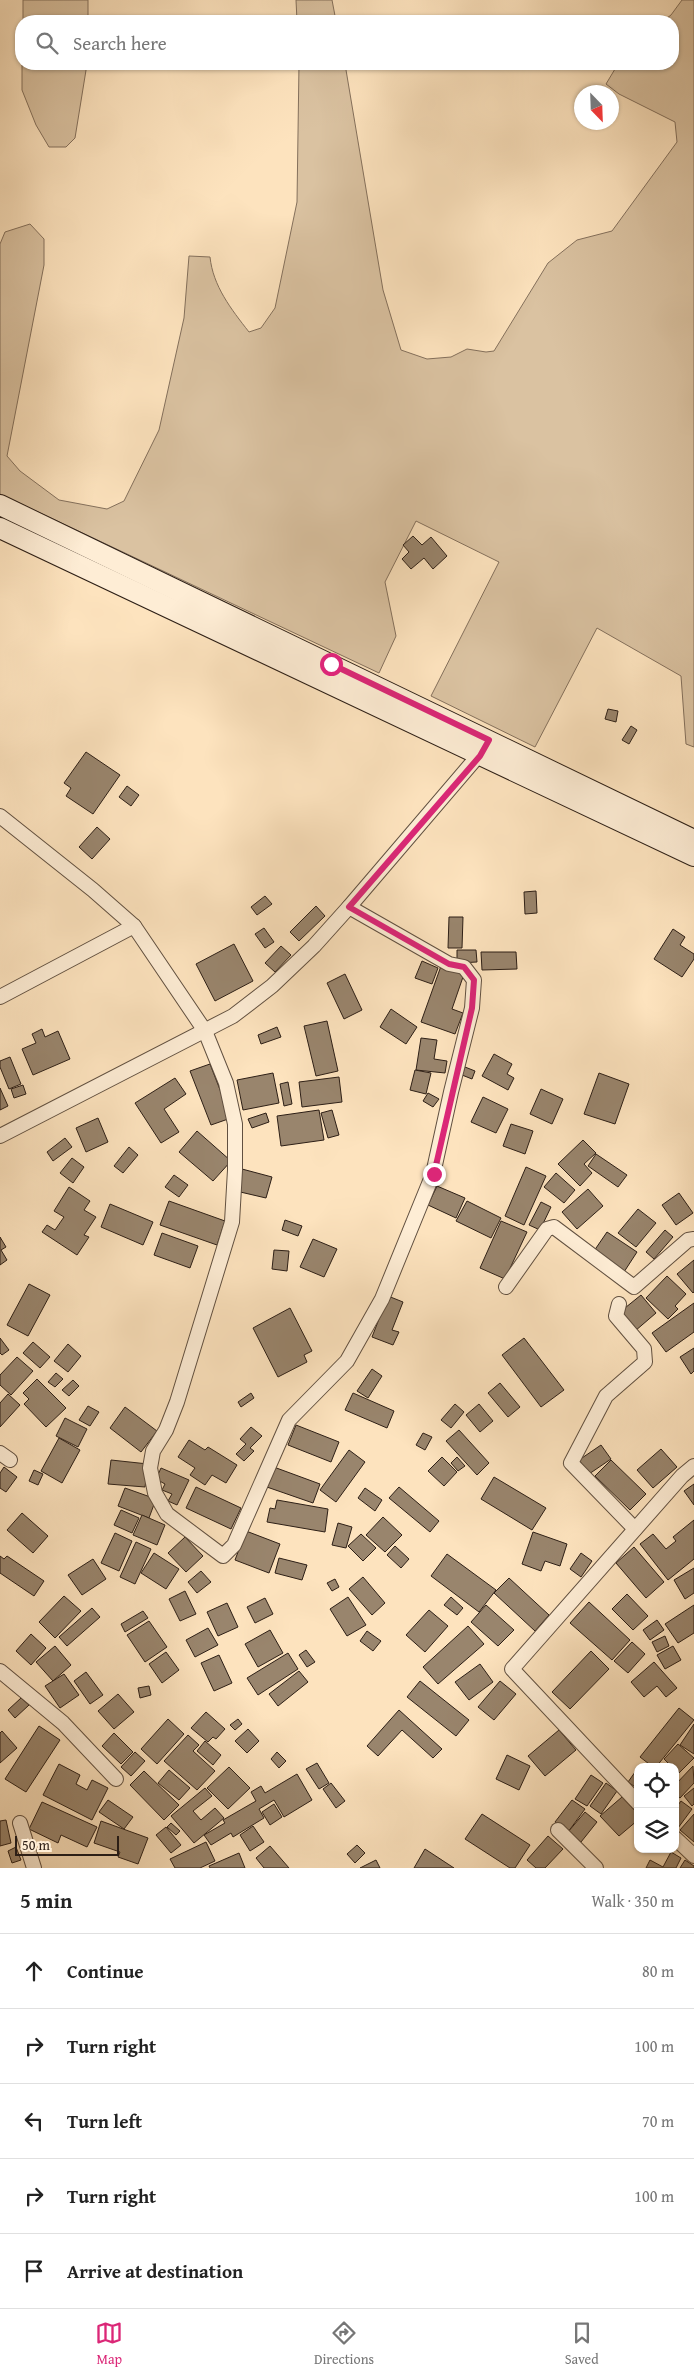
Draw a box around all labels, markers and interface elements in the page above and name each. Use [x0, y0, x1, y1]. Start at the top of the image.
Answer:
search box [15, 15, 679, 70]
icon: search [33, 29, 61, 57]
text: Search here [73, 29, 167, 57]
north arrow [574, 85, 619, 130]
route start [320, 653, 343, 676]
route end [423, 1163, 446, 1186]
map controls [634, 1763, 679, 1853]
button: locate [634, 1763, 679, 1808]
button: layers [634, 1808, 679, 1853]
scale bar [15, 1833, 119, 1856]
text: 50 m [22, 1835, 50, 1855]
text: 5 min [20, 1885, 72, 1916]
text: Walk · 350 m [591, 1889, 674, 1913]
icon: ahead [20, 1957, 48, 1985]
text: Continue [67, 1957, 144, 1985]
text: 80 m [642, 1959, 674, 1983]
icon: right [20, 2032, 48, 2060]
text: Turn right [67, 2032, 156, 2060]
text: 100 m [634, 2034, 674, 2058]
icon: left [20, 2107, 48, 2135]
text: Turn left [67, 2107, 142, 2135]
text: 70 m [642, 2109, 674, 2133]
icon: right [20, 2182, 48, 2210]
text: Turn right [67, 2182, 156, 2210]
text: 100 m [634, 2184, 674, 2208]
icon: arrive [20, 2257, 48, 2285]
text: Arrive at destination [67, 2257, 243, 2285]
tab: Map [95, 2319, 123, 2369]
tab: Directions [314, 2319, 374, 2369]
tab: Saved [565, 2319, 599, 2369]

